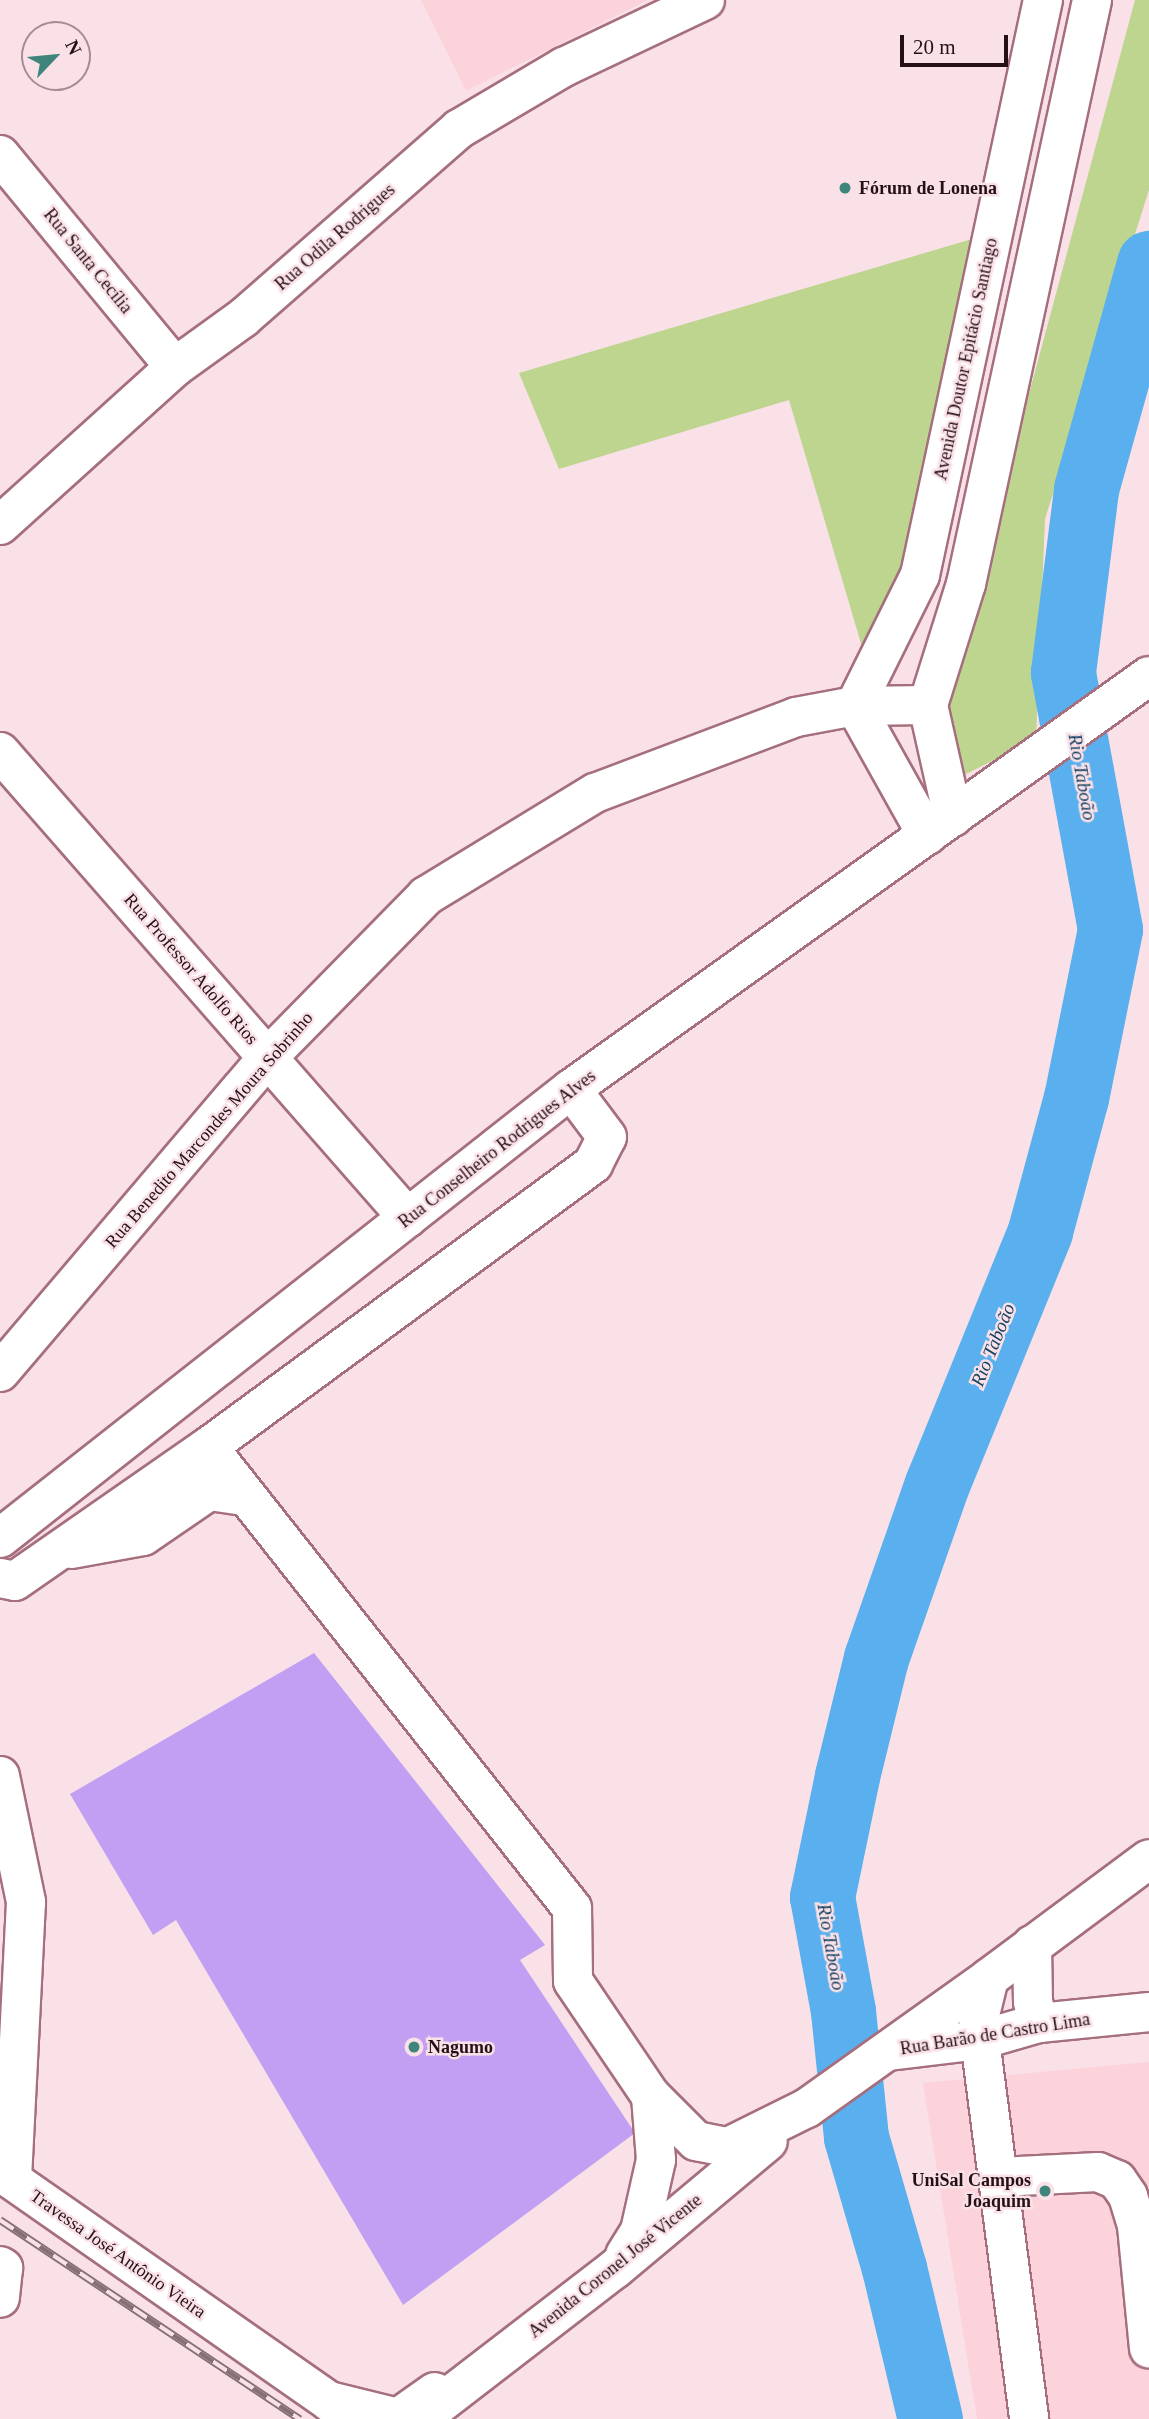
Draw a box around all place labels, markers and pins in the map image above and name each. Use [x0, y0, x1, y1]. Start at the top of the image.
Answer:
place label: Fórum de Lonena [859, 177, 997, 199]
marker: Fórum de Lonena [837, 180, 853, 196]
place label: Nagumo [428, 2036, 493, 2058]
marker: Nagumo [406, 2039, 422, 2055]
place label: UniSal Campos Joaquim [911, 2170, 1031, 2212]
marker: UniSal Campos Joaquim [1037, 2183, 1053, 2199]

